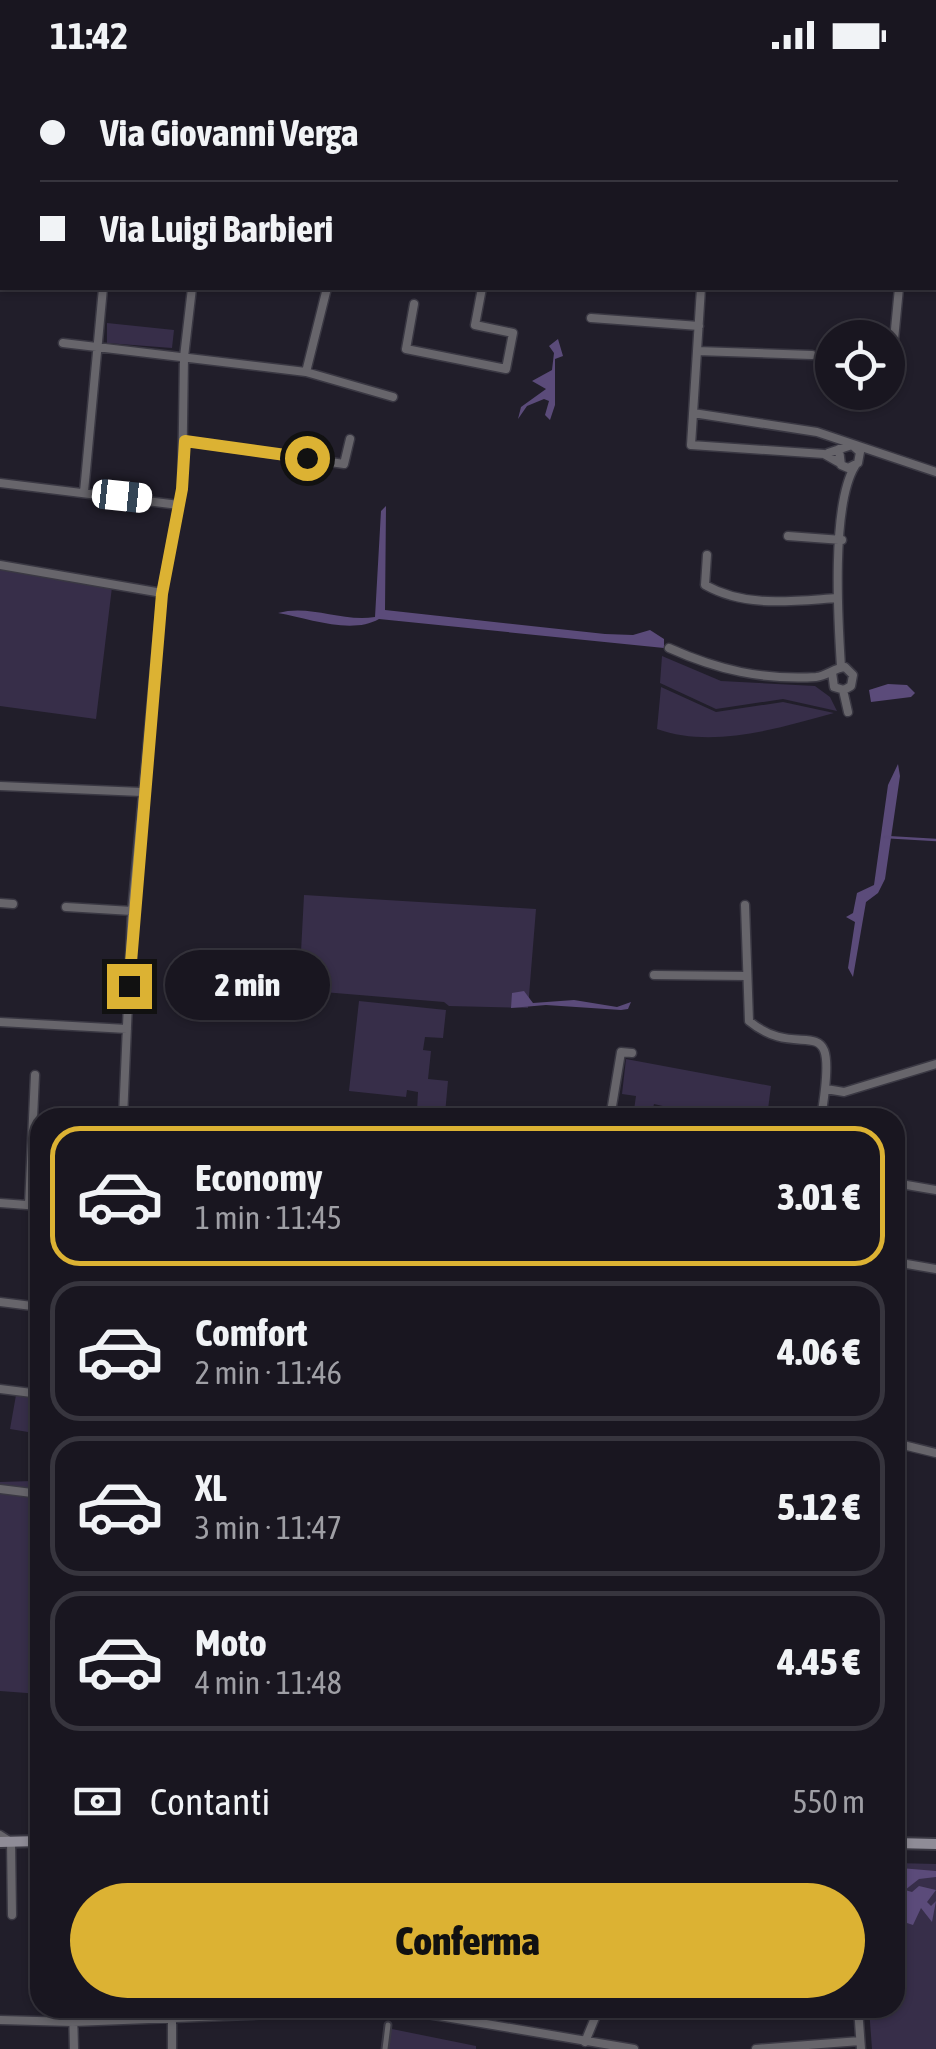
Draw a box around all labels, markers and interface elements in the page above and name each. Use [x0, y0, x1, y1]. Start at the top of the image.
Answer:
text: 11:42 [50, 14, 128, 57]
text: Via Giovanni Verga [100, 111, 358, 154]
text: Via Luigi Barbieri [100, 207, 333, 250]
map controls [815, 320, 905, 410]
button: locate [815, 320, 905, 410]
route start [285, 436, 330, 481]
car [91, 478, 153, 514]
callout: 2 min [164, 951, 329, 1021]
route end [107, 964, 152, 1009]
text: 2 min [215, 966, 280, 1003]
icon: car [75, 1151, 165, 1241]
text: Economy [195, 1156, 322, 1199]
text: 3.01 € [777, 1175, 860, 1218]
text: 1 min · 11:45 [195, 1199, 342, 1236]
icon: car [75, 1306, 165, 1396]
text: Comfort [195, 1311, 307, 1354]
text: 4.06 € [777, 1330, 860, 1373]
text: 2 min · 11:46 [195, 1354, 342, 1391]
icon: car [75, 1461, 165, 1551]
text: XL [195, 1466, 227, 1509]
text: 5.12 € [777, 1485, 860, 1528]
text: 3 min · 11:47 [195, 1509, 342, 1546]
icon: car [75, 1616, 165, 1706]
text: Moto [195, 1621, 267, 1664]
text: 4.45 € [777, 1640, 860, 1683]
text: 4 min · 11:48 [195, 1664, 342, 1701]
icon: cash [70, 1774, 125, 1829]
text: Contanti [150, 1780, 270, 1823]
text: 550 m [792, 1783, 865, 1820]
button: Conferma [70, 1883, 865, 1998]

